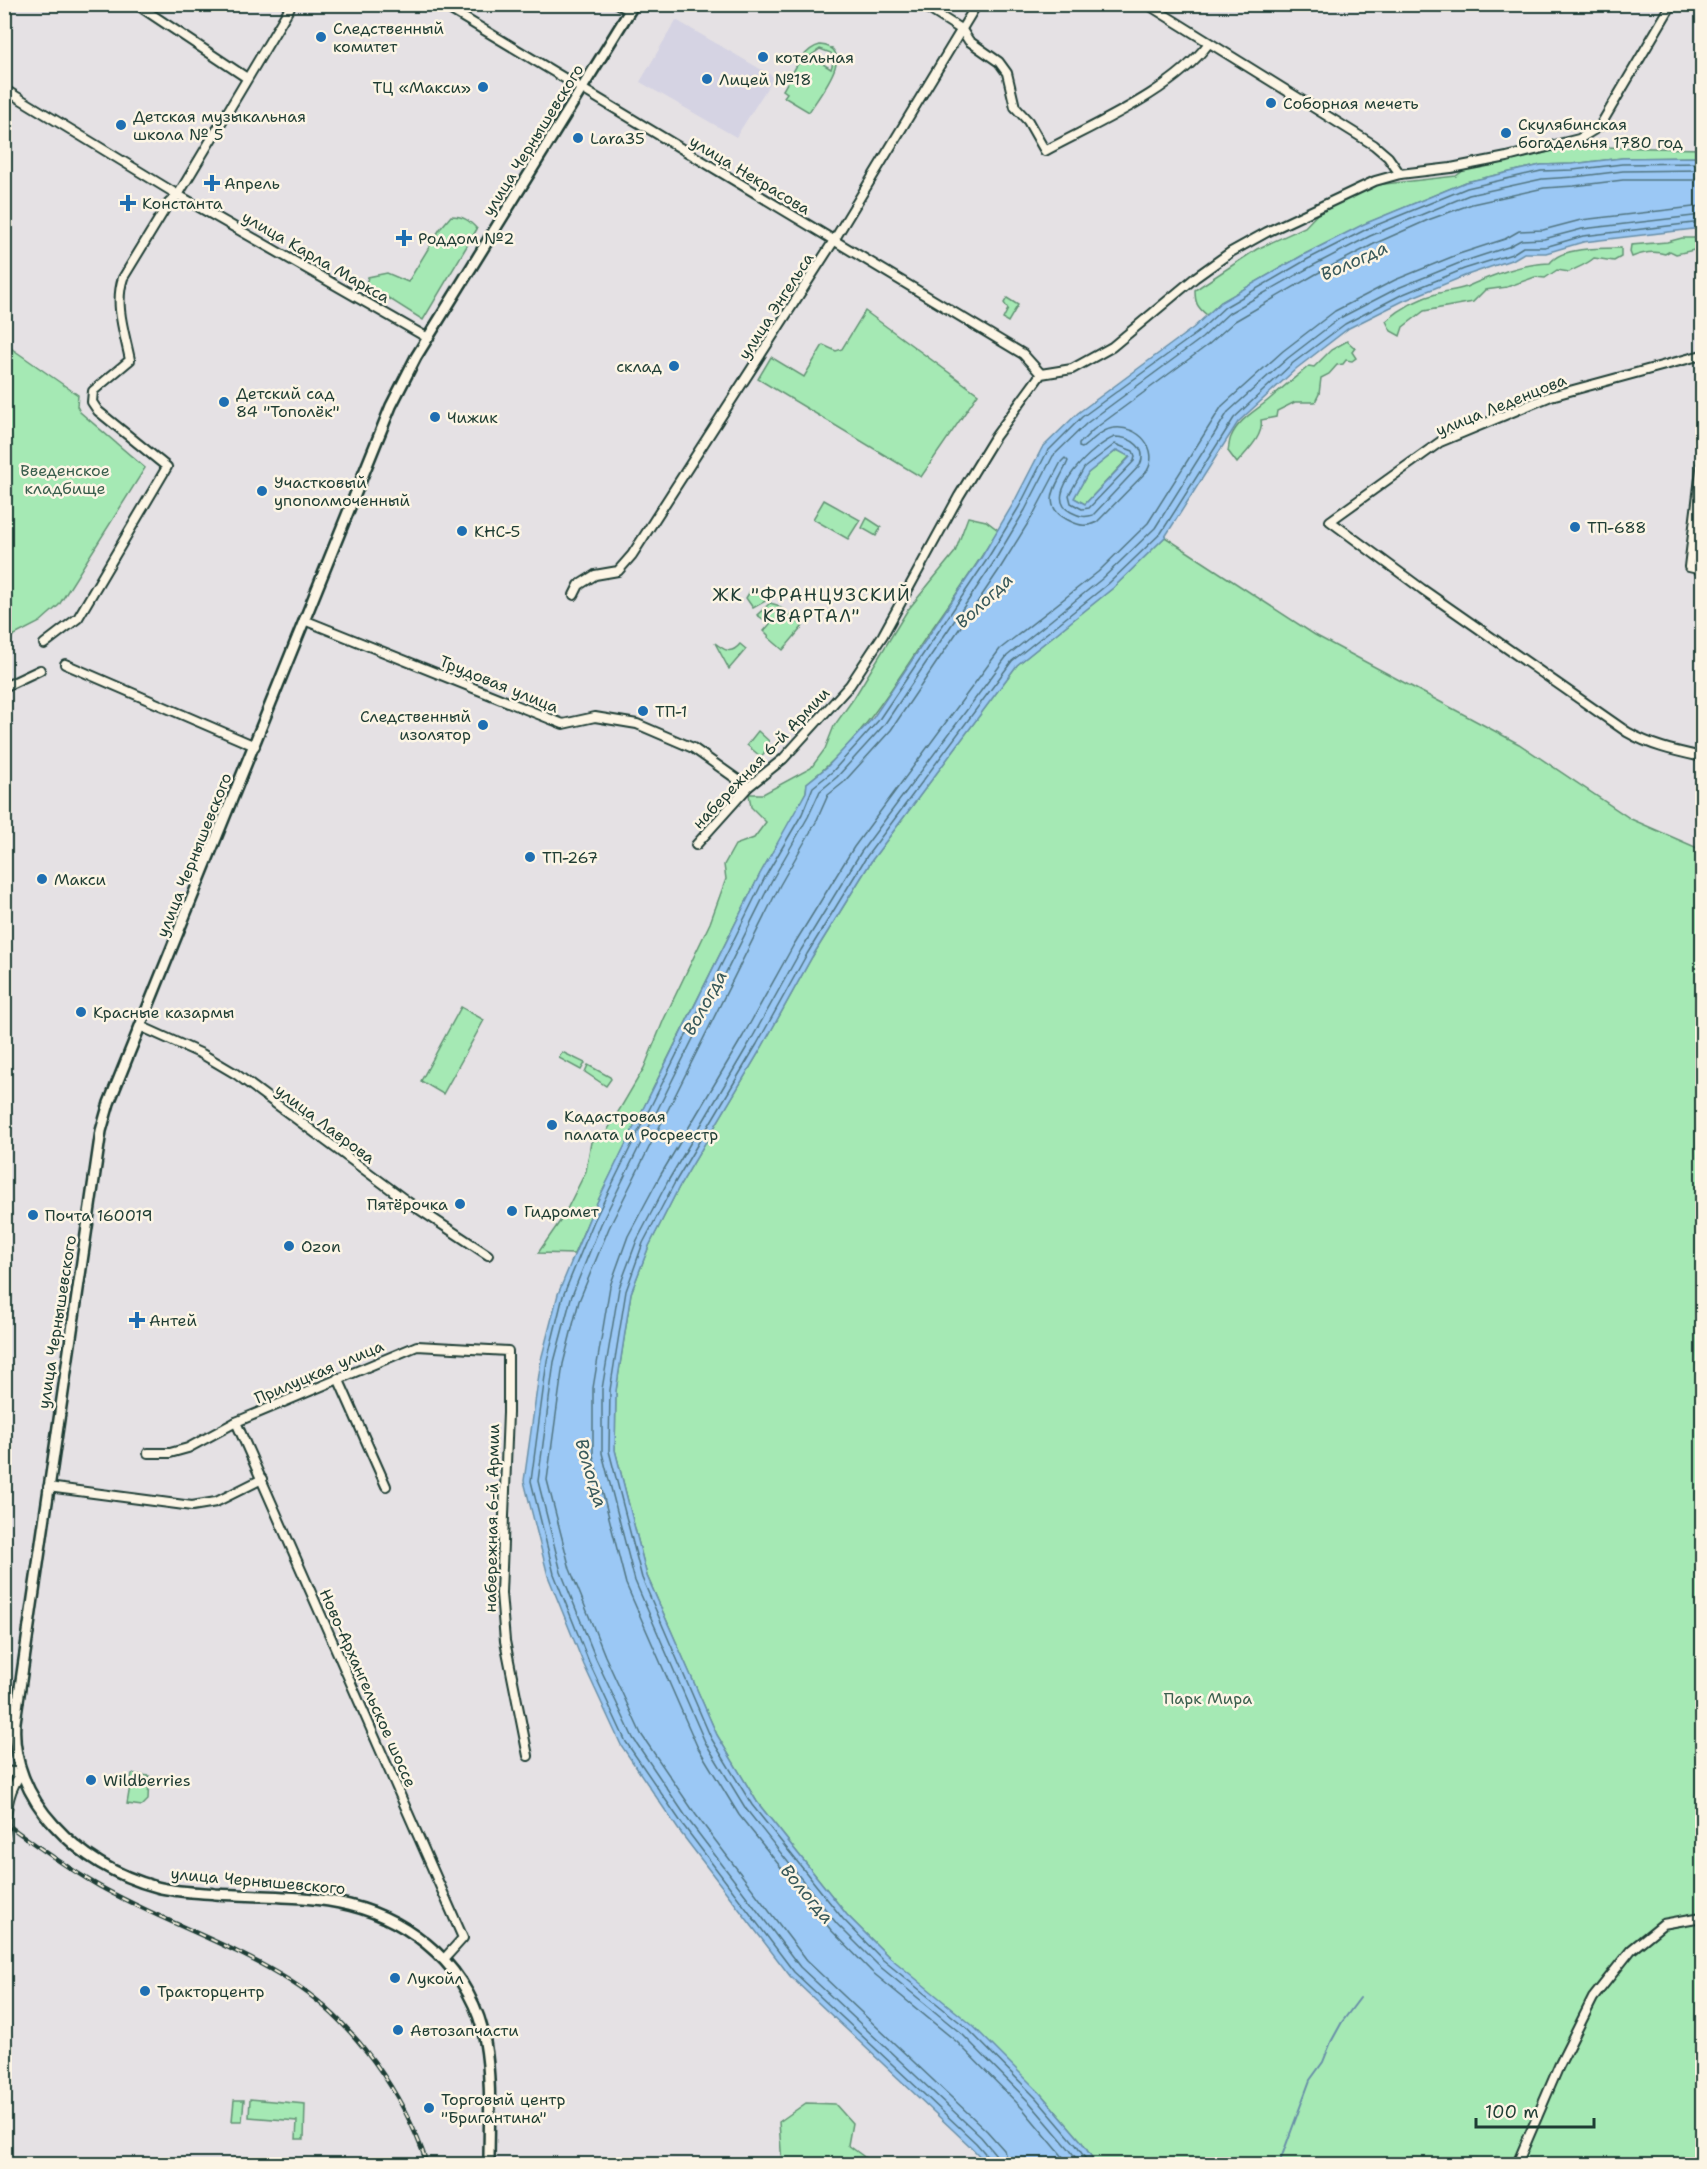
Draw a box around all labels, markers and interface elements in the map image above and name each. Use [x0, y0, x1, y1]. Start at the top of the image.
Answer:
place label: Следственный комитет [333, 18, 444, 57]
marker: Следственный комитет [314, 30, 328, 44]
place label: котельная [775, 47, 854, 68]
marker: котельная [756, 50, 770, 64]
street label: улица Чернышевского [478, 60, 588, 220]
place label: Лицей №18 [719, 69, 812, 90]
marker: Лицей №18 [700, 72, 714, 86]
place label: ТЦ «Макси» [373, 77, 471, 98]
marker: ТЦ «Макси» [476, 80, 490, 94]
place label: Соборная мечеть [1283, 93, 1419, 114]
marker: Соборная мечеть [1264, 96, 1278, 110]
place label: Детская музыкальная школа № 5 [133, 106, 306, 145]
place label: Скулябинская богадельня 1780 год [1518, 114, 1683, 153]
marker: Детская музыкальная школа № 5 [114, 118, 128, 132]
marker: Скулябинская богадельня 1780 год [1499, 126, 1513, 140]
place label: Lara35 [590, 128, 645, 149]
marker: Lara35 [571, 131, 585, 145]
street label: улица Некрасова [686, 131, 814, 219]
place label: Апрель [224, 173, 280, 194]
marker: Апрель [205, 176, 219, 190]
place label: Константа [142, 193, 223, 214]
marker: Константа [119, 194, 137, 212]
street label: улица Карла Маркса [238, 206, 394, 308]
place label: Роддом №2 [418, 228, 514, 249]
marker: Роддом №2 [395, 229, 413, 247]
water label: Вологда [1317, 236, 1391, 286]
street label: улица Энгельса [734, 249, 818, 363]
place label: склад [616, 356, 662, 377]
marker: склад [667, 359, 681, 373]
street label: улица Леденцова [1433, 369, 1569, 441]
place label: Детский сад 84 "Тополёк" [236, 383, 340, 422]
marker: Детский сад 84 "Тополёк" [217, 395, 231, 409]
place label: Чижик [447, 407, 498, 428]
marker: Чижик [428, 410, 442, 424]
park label: Введенское кладбище [20, 460, 110, 499]
place label: Участковый упополмоченный [274, 472, 410, 511]
marker: Участковый упополмоченный [255, 484, 269, 498]
place label: ТП-688 [1587, 517, 1646, 538]
marker: ТП-688 [1568, 520, 1582, 534]
place label: КНС-5 [474, 521, 520, 542]
marker: КНС-5 [455, 524, 469, 538]
water label: Вологда [950, 568, 1018, 634]
district label: ЖК "ФРАНЦУЗСКИЙ КВАРТАЛ" [713, 583, 911, 628]
street label: Трудовая улица [436, 651, 562, 718]
street label: набережная 6-й Армии [688, 683, 834, 833]
place label: ТП-1 [655, 701, 687, 722]
marker: ТП-1 [636, 704, 650, 718]
place label: Следственный изолятор [360, 706, 471, 745]
marker: Следственный изолятор [476, 718, 490, 732]
street label: улица Чернышевского [151, 770, 237, 940]
place label: ТП-267 [542, 847, 598, 868]
marker: ТП-267 [523, 850, 537, 864]
place label: Макси [54, 869, 106, 890]
marker: Макси [35, 872, 49, 886]
water label: Вологда [677, 966, 733, 1040]
place label: Красные казармы [93, 1002, 234, 1023]
marker: Красные казармы [74, 1005, 88, 1019]
street label: улица Лаврова [271, 1079, 379, 1169]
place label: Кадастровая палата и Росреестр [564, 1106, 718, 1145]
marker: Кадастровая палата и Росреестр [545, 1118, 559, 1132]
place label: Пятёрочка [367, 1194, 448, 1215]
marker: Пятёрочка [453, 1197, 467, 1211]
place label: Гидромет [524, 1201, 600, 1222]
marker: Гидромет [505, 1204, 519, 1218]
place label: Почта 160019 [45, 1205, 153, 1226]
marker: Почта 160019 [26, 1208, 40, 1222]
street label: улица Чернышевского [33, 1234, 81, 1410]
place label: Ozon [301, 1236, 341, 1257]
marker: Ozon [282, 1239, 296, 1253]
place label: Антей [149, 1310, 197, 1331]
marker: Антей [130, 1313, 144, 1327]
street label: Прилуцкая улица [251, 1335, 387, 1409]
street label: набережная 6-й Армии [480, 1423, 504, 1613]
water label: Вологда [569, 1436, 613, 1510]
street label: Ново-Архангельское шоссе [315, 1586, 421, 1790]
park label: Парк Мира [1164, 1688, 1252, 1709]
place label: Wildberries [103, 1770, 191, 1791]
marker: Wildberries [84, 1773, 98, 1787]
water label: Вологда [775, 1859, 839, 1929]
street label: улица Чернышевского [170, 1863, 346, 1899]
place label: Лукойл [407, 1968, 464, 1989]
marker: Лукойл [388, 1971, 402, 1985]
place label: Тракторцентр [157, 1981, 265, 2002]
marker: Тракторцентр [138, 1984, 152, 1998]
place label: Автозапчасти [410, 2020, 519, 2041]
marker: Автозапчасти [391, 2023, 405, 2037]
place label: Торговый центр "Бригантина" [441, 2089, 565, 2128]
scale bar [1476, 2091, 1594, 2129]
text: 100 m [1485, 2100, 1539, 2124]
marker: Торговый центр "Бригантина" [422, 2101, 436, 2115]

